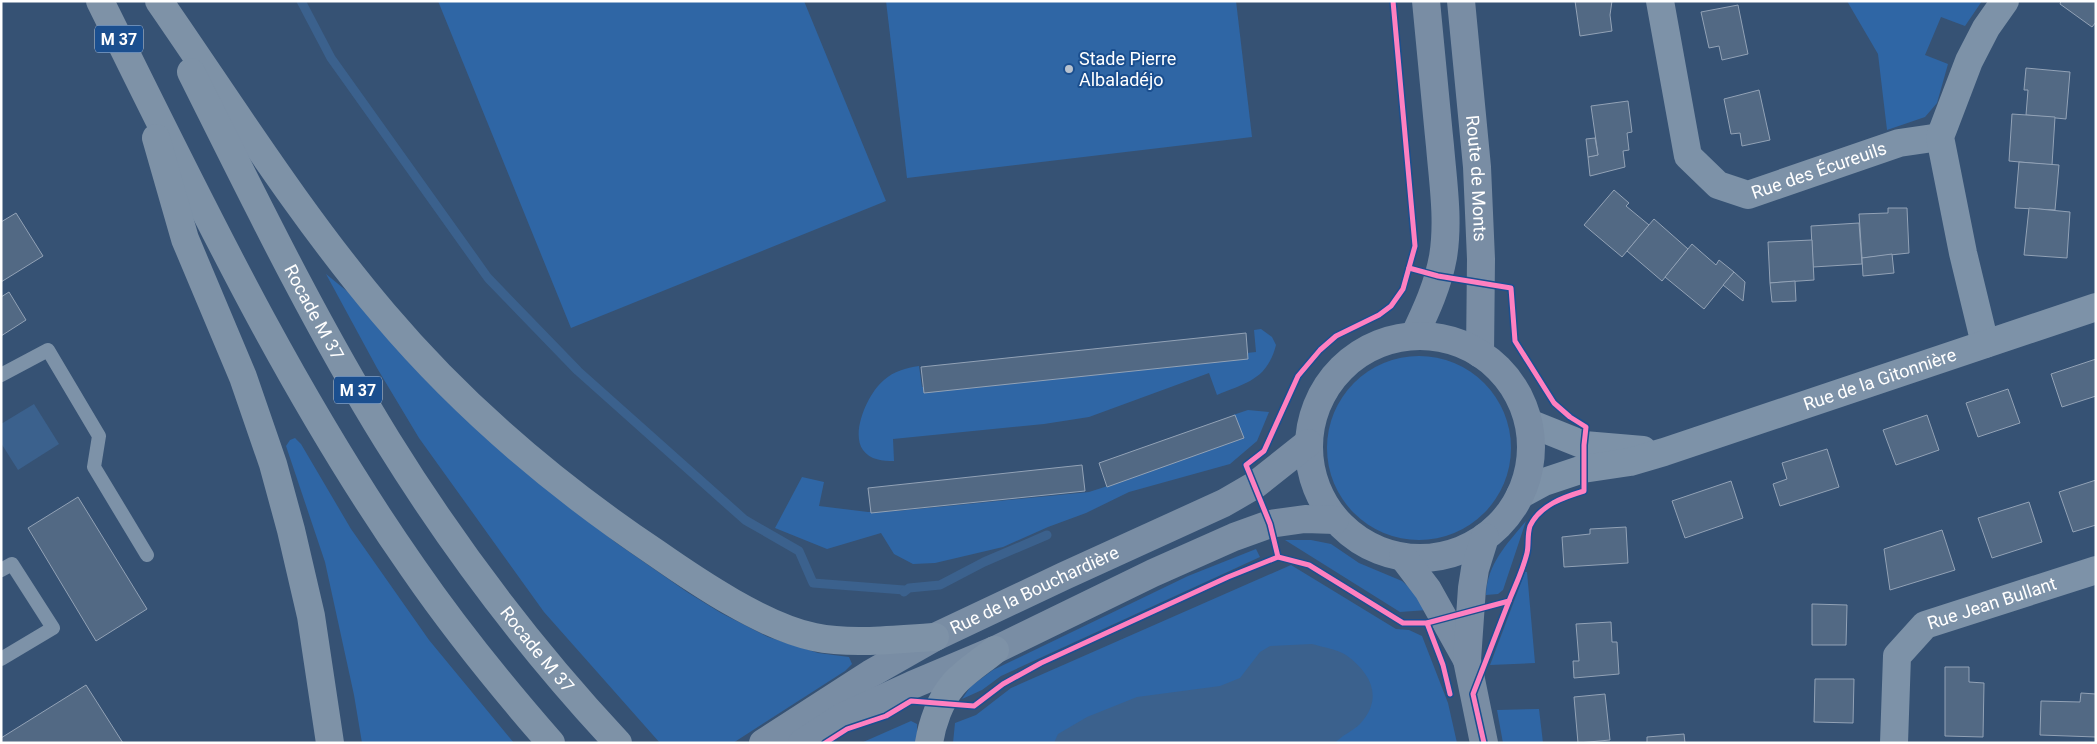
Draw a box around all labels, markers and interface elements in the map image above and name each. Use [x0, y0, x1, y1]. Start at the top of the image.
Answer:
road number: M 37 [95, 26, 143, 52]
place label: Stade Pierre Albaladéjo [1079, 48, 1176, 90]
marker: Stade Pierre Albaladéjo [1063, 63, 1075, 75]
street label: Route de Monts [1462, 114, 1491, 242]
street label: Rue des Écureuils [1749, 137, 1889, 203]
street label: Rocade M 37 [280, 261, 349, 363]
street label: Rue de la Gitonnière [1801, 344, 1959, 414]
road number: M 37 [334, 376, 382, 404]
street label: Rue de la Bouchardière [946, 541, 1122, 638]
street label: Rue Jean Bullant [1924, 572, 2059, 634]
street label: Rocade M 37 [496, 602, 579, 697]

